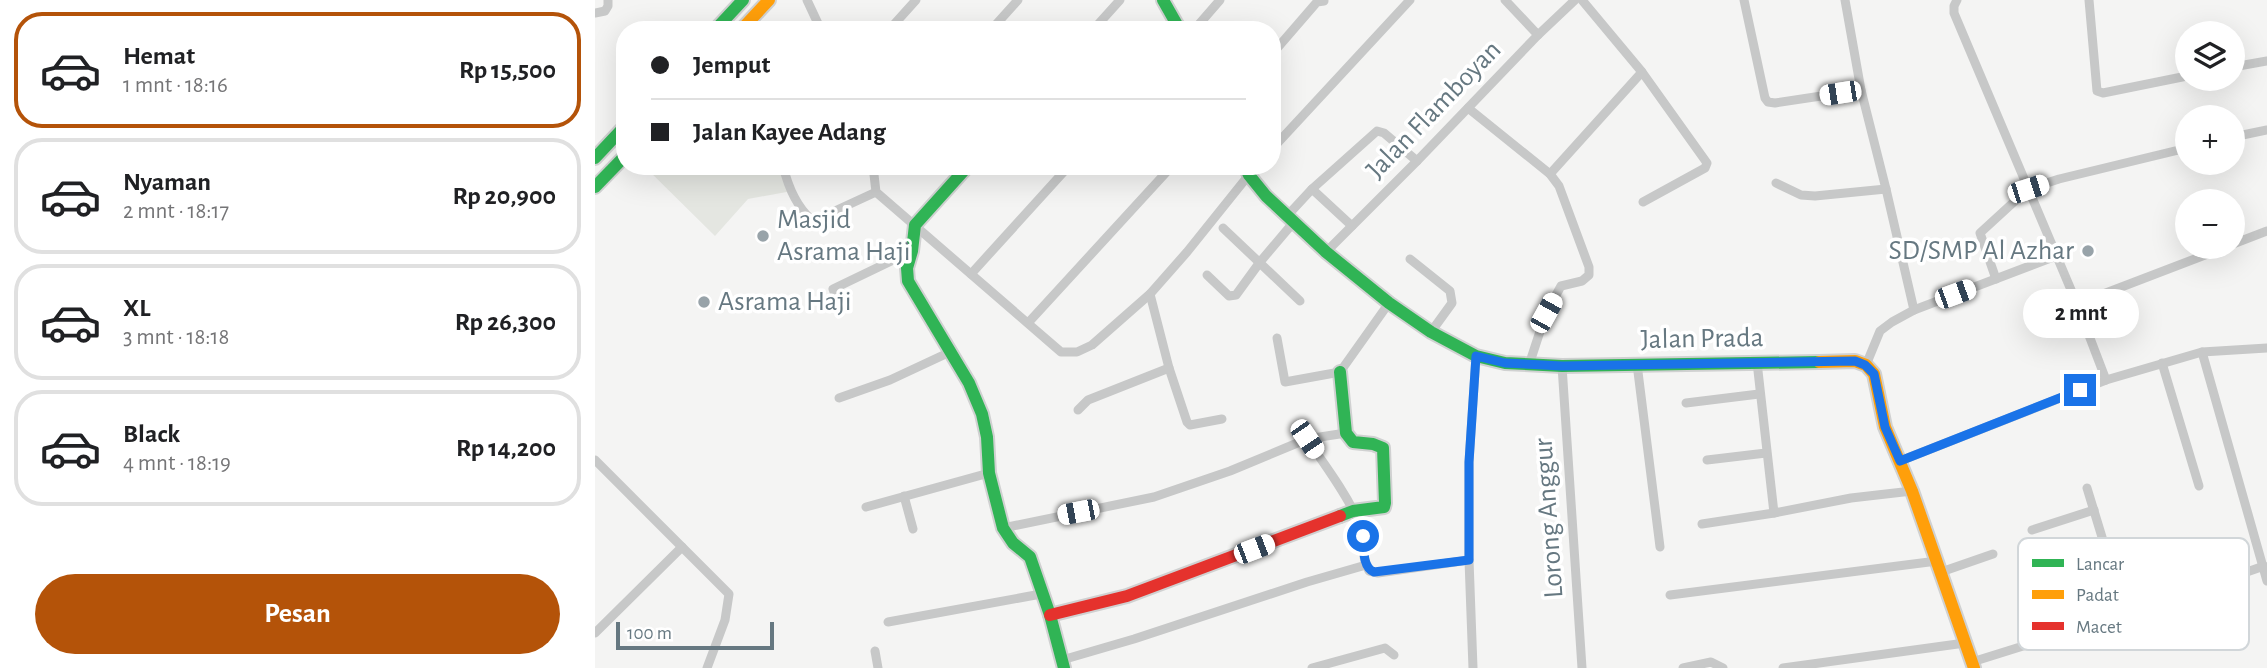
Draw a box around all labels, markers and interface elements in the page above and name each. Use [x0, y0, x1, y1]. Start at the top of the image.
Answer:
map controls [2175, 21, 2245, 259]
button: layers [2175, 21, 2245, 91]
street label: Jalan Flamboyan [1361, 35, 1507, 185]
icon: car [39, 39, 102, 102]
text: Hemat [123, 43, 195, 69]
text: Jemput [693, 52, 770, 78]
text: Rp 15,500 [459, 57, 556, 83]
text: 1 mnt · 18:16 [123, 74, 228, 97]
car [1818, 79, 1863, 107]
button: + [2175, 105, 2245, 175]
text: Jalan Kayee Adang [693, 119, 886, 145]
icon: car [39, 165, 102, 228]
text: Nyaman [123, 169, 211, 195]
car [2005, 173, 2052, 205]
text: Rp 20,900 [452, 183, 556, 209]
button: − [2175, 189, 2245, 259]
text: 2 mnt · 18:17 [123, 200, 229, 223]
place label: Masjid Asrama Haji [777, 206, 911, 266]
marker: Masjid Asrama Haji [755, 228, 771, 244]
place label: SD/SMP Al Azhar [1888, 237, 2074, 265]
marker: SD/SMP Al Azhar [2080, 243, 2096, 259]
car [1932, 277, 1979, 311]
place label: Asrama Haji [718, 288, 852, 316]
callout: 2 mnt [2022, 288, 2138, 338]
car [1527, 290, 1566, 336]
icon: car [39, 291, 102, 354]
marker: Asrama Haji [696, 294, 712, 310]
text: XL [123, 295, 150, 321]
text: 2 mnt [2055, 302, 2107, 325]
text: Rp 26,300 [455, 309, 556, 335]
street label: Jalan Prada [1640, 324, 1764, 354]
text: 3 mnt · 18:18 [123, 326, 229, 349]
route end [2064, 374, 2096, 406]
car [1287, 416, 1328, 462]
icon: car [39, 417, 102, 480]
text: Black [123, 421, 180, 447]
text: Rp 14,200 [456, 435, 556, 461]
street label: Lorong Anggur [1529, 437, 1569, 599]
text: 4 mnt · 18:19 [123, 452, 231, 475]
car [1056, 498, 1101, 526]
route start [1347, 520, 1379, 552]
car [1231, 532, 1278, 566]
legend [2018, 538, 2249, 650]
text: Lancar [2076, 555, 2124, 574]
button: Pesan [35, 574, 560, 654]
text: Padat [2076, 586, 2119, 605]
text: Macet [2076, 618, 2122, 637]
scale bar [616, 619, 773, 651]
text: 100 m [627, 624, 672, 643]

